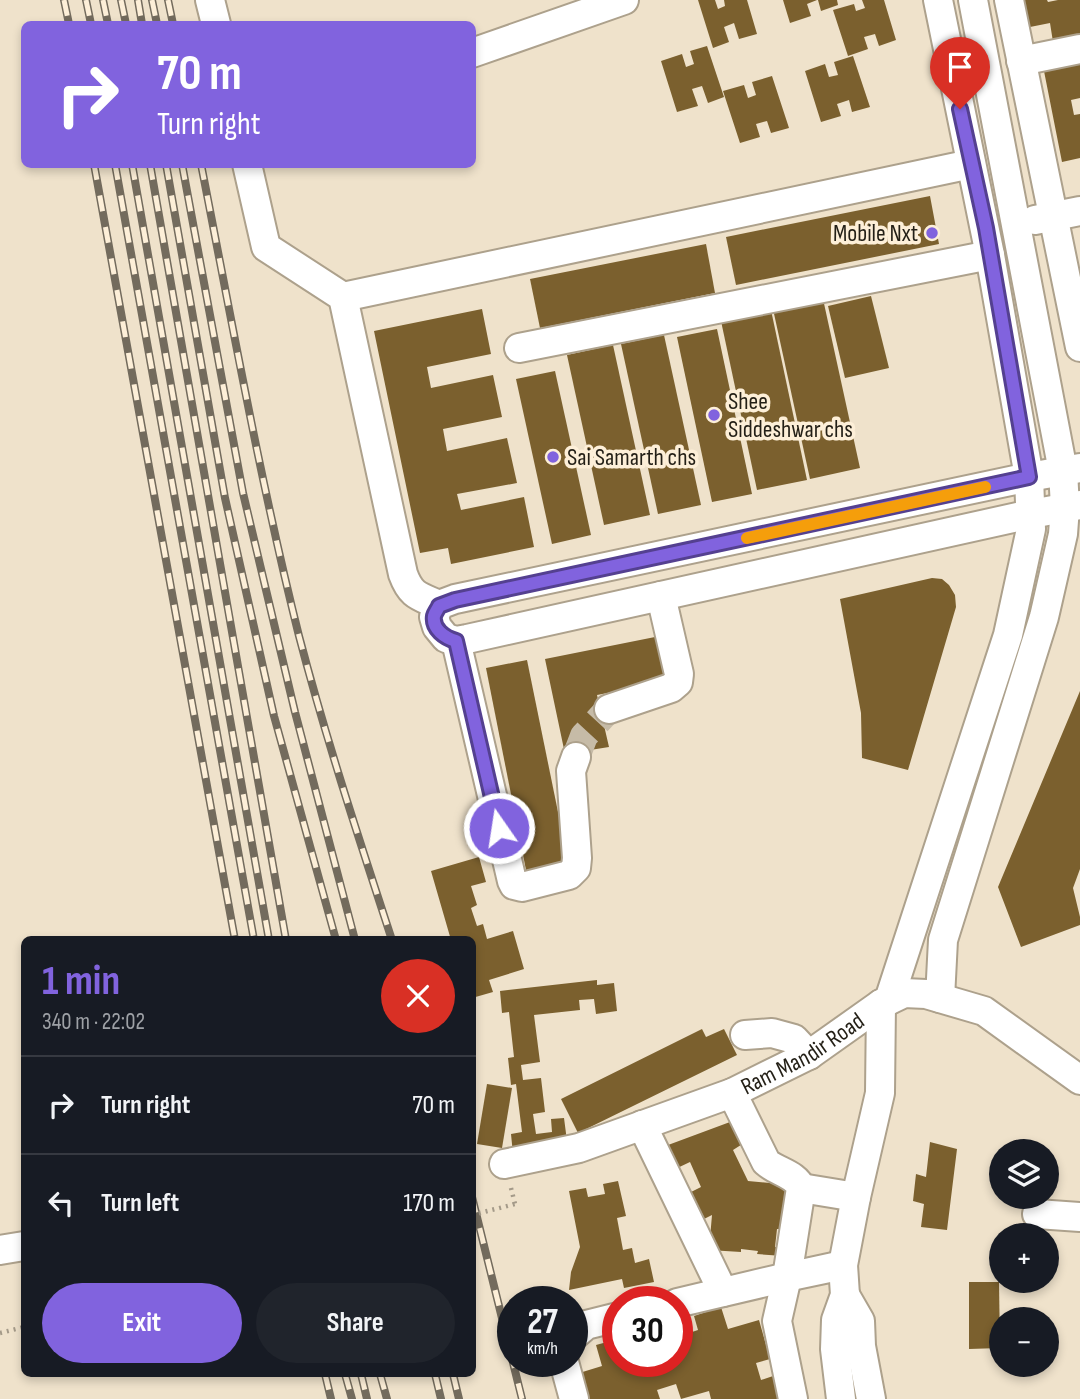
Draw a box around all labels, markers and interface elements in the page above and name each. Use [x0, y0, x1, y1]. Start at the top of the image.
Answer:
pin [930, 37, 990, 109]
text: 70 m [157, 45, 242, 104]
icon: arrive [941, 48, 979, 86]
icon: right [42, 49, 133, 140]
text: Turn right [157, 105, 261, 144]
place label: Mobile Nxt [833, 219, 918, 248]
marker: Mobile Nxt [924, 225, 940, 241]
place label: Shee Siddeshwar chs [728, 387, 853, 444]
marker: Shee Siddeshwar chs [706, 407, 722, 423]
place label: Sai Samarth chs [567, 443, 696, 472]
marker: Sai Samarth chs [545, 449, 561, 465]
position arrow [462, 791, 536, 865]
text: 1 min [42, 956, 120, 1007]
button: close [381, 959, 455, 1033]
street label: Ram Mandir Road [736, 1006, 870, 1101]
text: 340 m · 22:02 [42, 1008, 145, 1036]
icon: right [42, 1086, 80, 1124]
text: Turn right [101, 1090, 190, 1121]
text: 70 m [412, 1090, 455, 1121]
map controls [989, 1139, 1059, 1377]
button: layers [989, 1139, 1059, 1209]
icon: left [42, 1184, 80, 1222]
text: Turn left [101, 1188, 179, 1219]
text: 170 m [403, 1188, 455, 1219]
button: + [989, 1223, 1059, 1293]
button: Exit [42, 1283, 242, 1363]
button: Share [256, 1283, 455, 1363]
speed limit sign: 30 [602, 1286, 693, 1377]
text: 27 [527, 1301, 558, 1344]
button: − [989, 1307, 1059, 1377]
text: km/h [527, 1338, 558, 1359]

